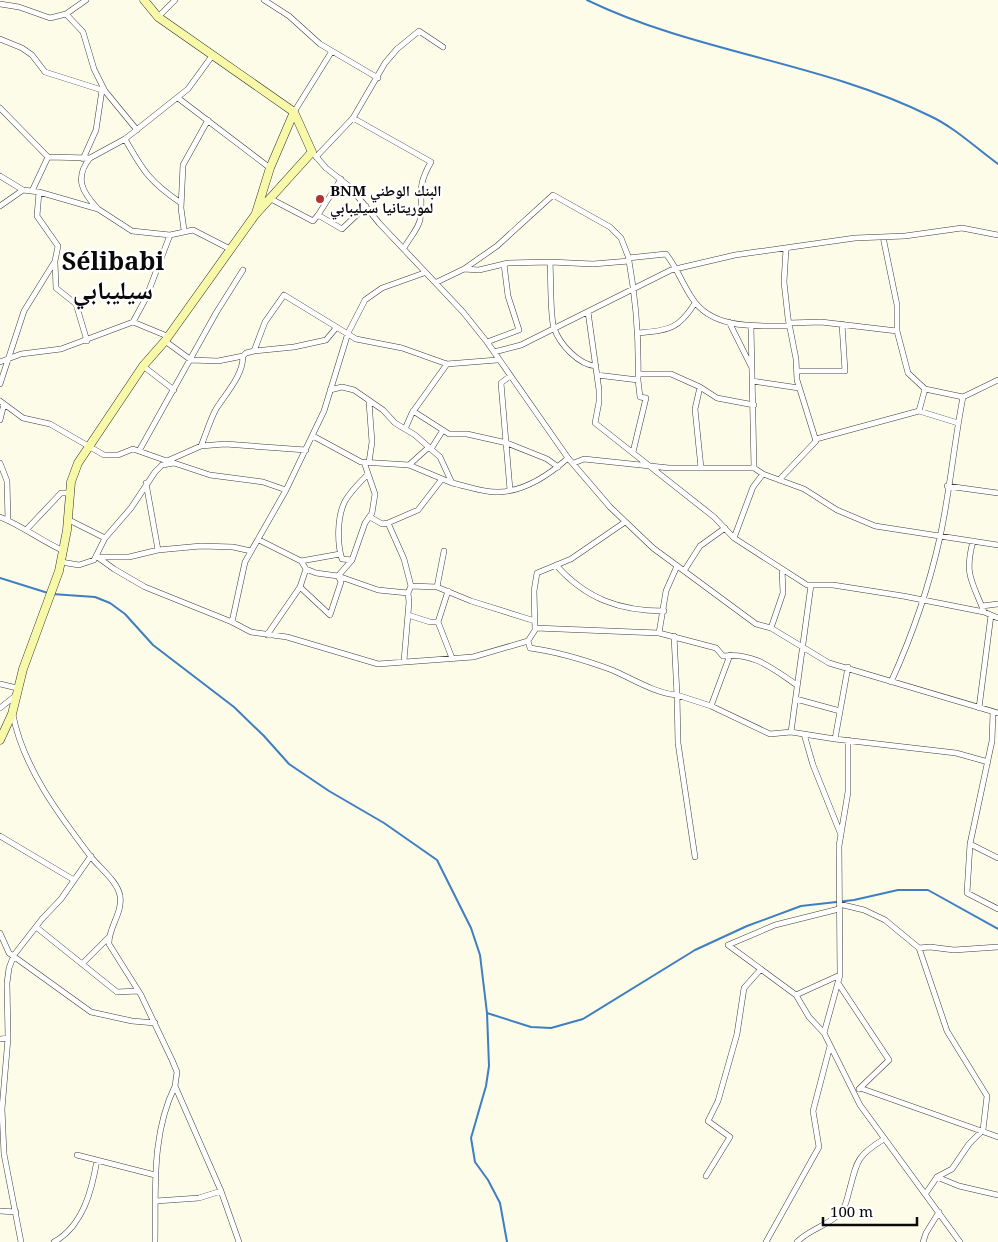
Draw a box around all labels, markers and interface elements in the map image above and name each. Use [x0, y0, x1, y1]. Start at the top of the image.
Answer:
place label: BNM البنك الوطني لموريتانيا سيليبابي [330, 180, 441, 220]
marker: BNM البنك الوطني لموريتانيا سيليبابي [314, 193, 326, 205]
district label: Sélibabi سيليبابي [62, 243, 165, 310]
scale bar [823, 1194, 917, 1226]
text: 100 m [830, 1201, 873, 1221]

